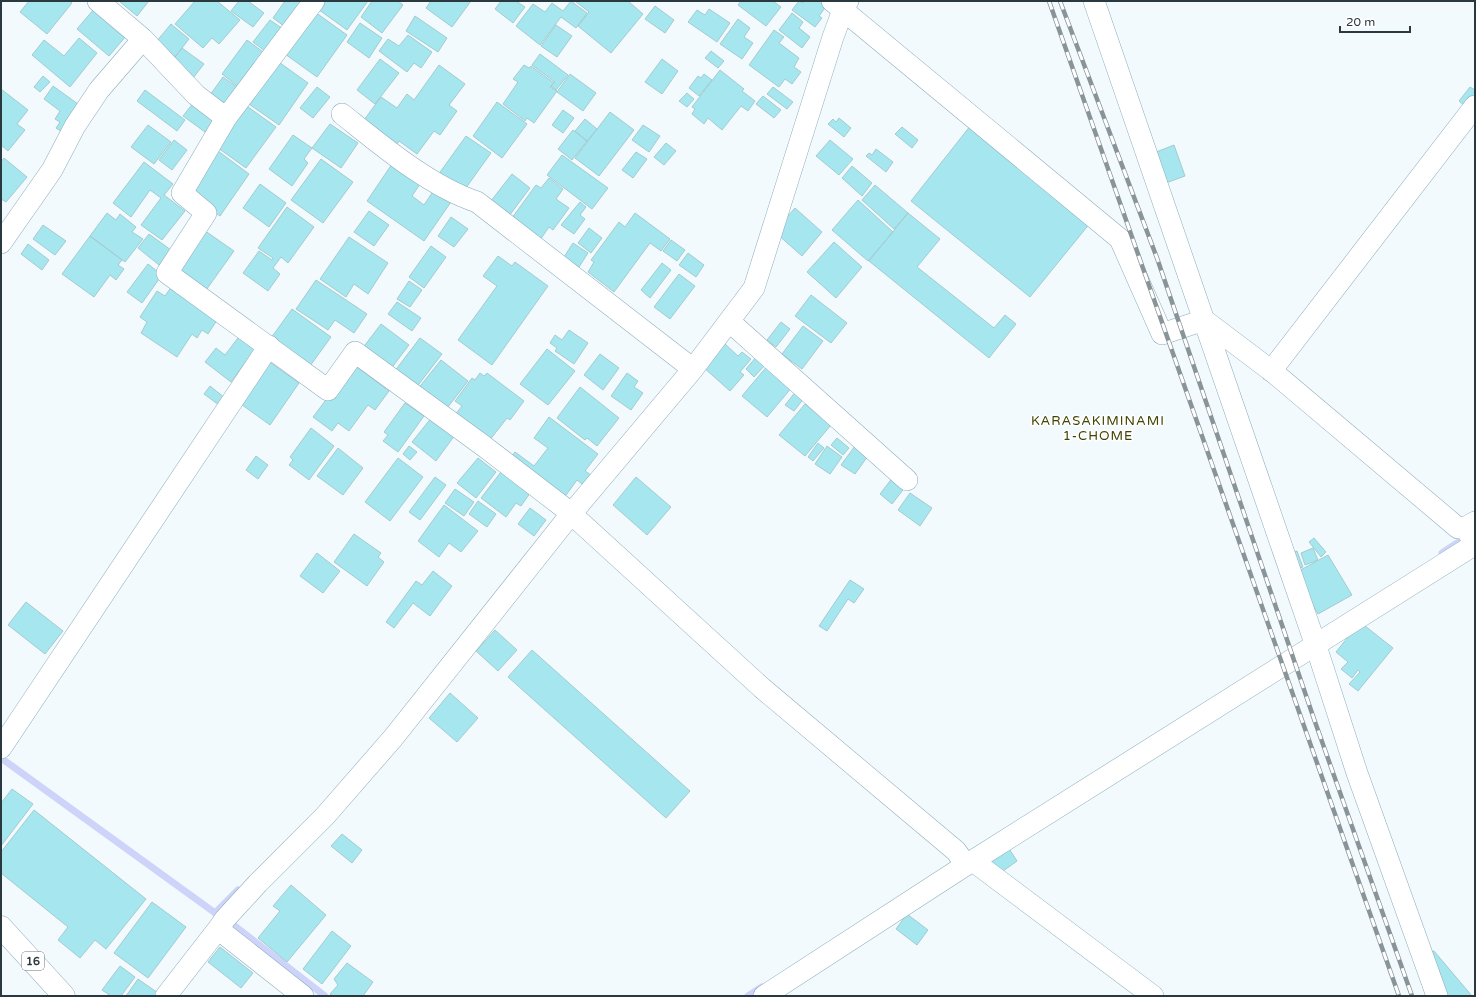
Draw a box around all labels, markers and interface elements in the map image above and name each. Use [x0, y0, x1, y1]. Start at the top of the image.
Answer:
scale bar [1340, 8, 1410, 34]
text: 20 m [1346, 15, 1375, 29]
district label: KARASAKIMINAMI 1-CHOME [1031, 413, 1165, 444]
road number: 16 [22, 952, 44, 970]

